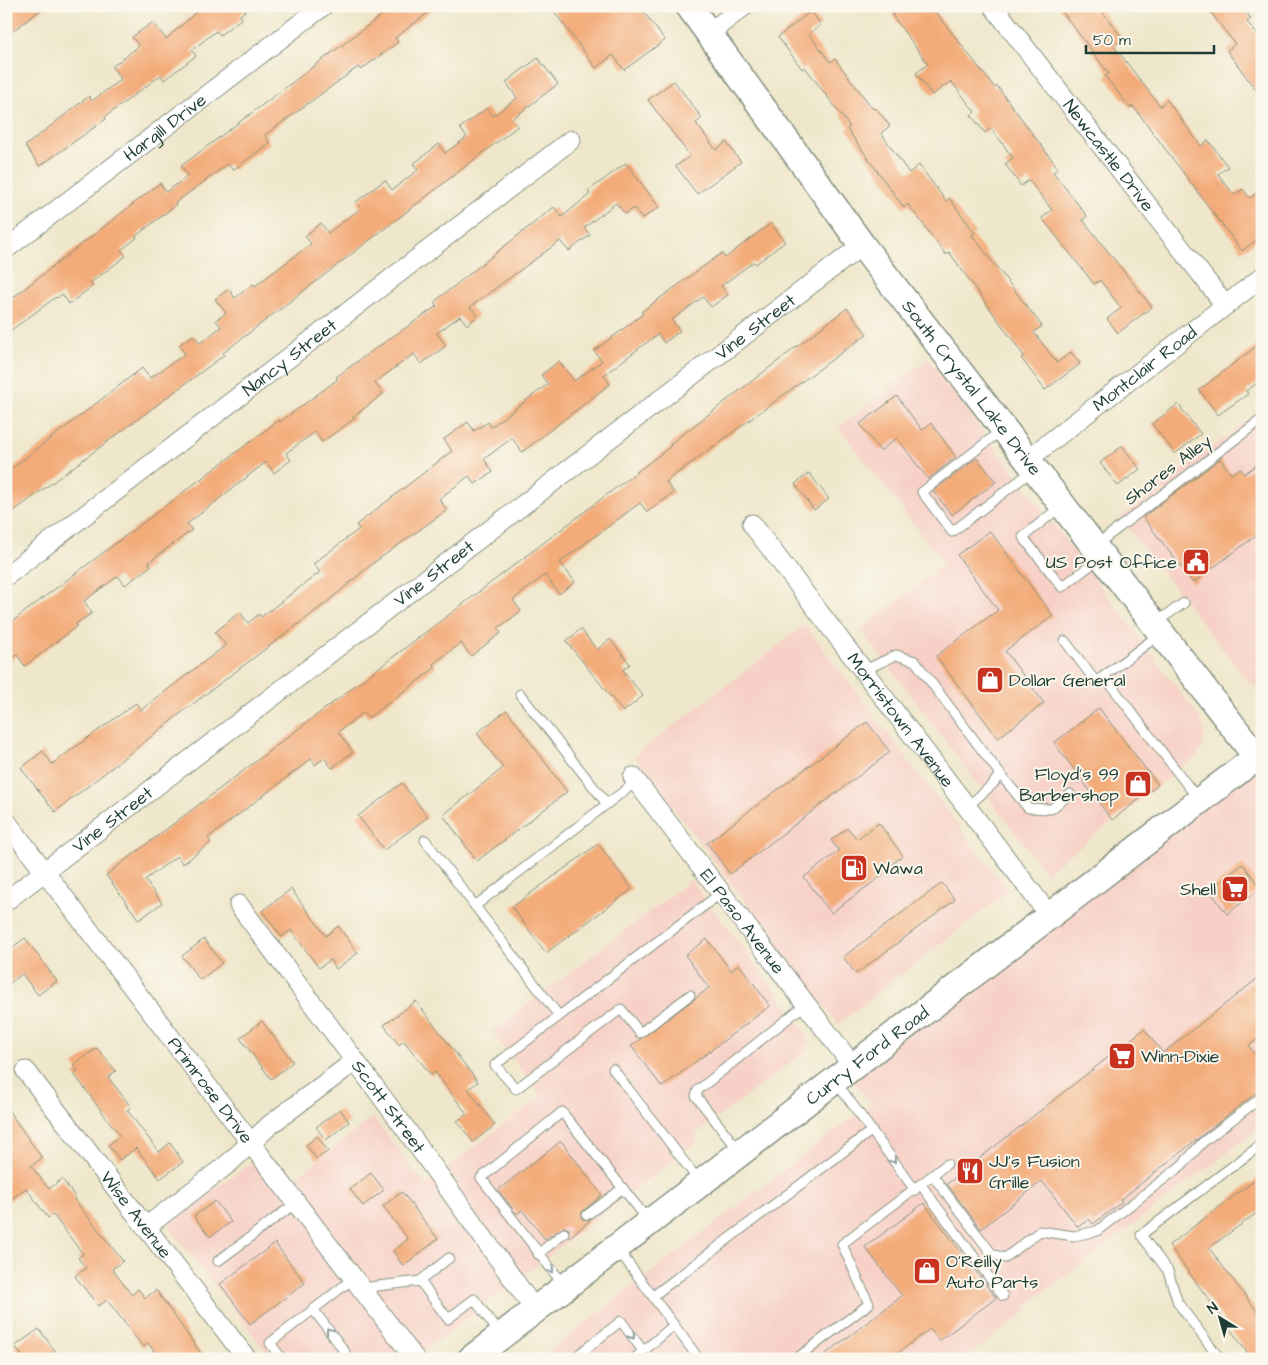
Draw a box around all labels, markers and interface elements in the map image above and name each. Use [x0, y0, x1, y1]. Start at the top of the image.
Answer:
scale bar [1086, 22, 1213, 54]
text: 50 m [1093, 30, 1131, 51]
street label: Hargill Drive [118, 87, 212, 167]
street label: Newcastle Drive [1057, 94, 1161, 217]
street label: Vine Street [710, 287, 801, 366]
street label: South Crystal Lake Drive [896, 295, 1048, 481]
street label: Nancy Street [237, 312, 343, 402]
street label: Montclair Road [1087, 320, 1202, 417]
street label: Shores Alley [1119, 429, 1217, 512]
street label: Vine Street [388, 534, 480, 612]
public building icon: US Post Office [1181, 547, 1211, 577]
place label: US Post Office [1046, 550, 1177, 575]
street label: Morristown Avenue [841, 647, 960, 793]
shop icon: Dollar General [975, 665, 1005, 695]
place label: Dollar General [1009, 668, 1126, 693]
place label: Floyd's 99 Barbershop [1019, 762, 1119, 808]
shop icon: Floyd's 99 Barbershop [1123, 769, 1153, 799]
street label: Vine Street [67, 780, 158, 858]
fuel station icon: Wawa [839, 853, 869, 883]
place label: Wawa [873, 856, 923, 881]
street label: El Paso Avenue [694, 863, 791, 979]
supermarket icon: Shell [1220, 874, 1250, 904]
place label: Shell [1180, 877, 1216, 902]
street label: Curry Ford Road [800, 1000, 934, 1111]
street label: Primrose Drive [162, 1032, 259, 1149]
supermarket icon: Winn-Dixie [1107, 1041, 1137, 1071]
place label: Winn-Dixie [1141, 1044, 1220, 1069]
street label: Scott Street [346, 1055, 432, 1159]
place label: JJ's Fusion Grille [989, 1149, 1080, 1195]
one-way arrow [887, 1154, 896, 1164]
restaurant icon: JJ's Fusion Grille [955, 1156, 985, 1186]
street label: Wise Avenue [95, 1166, 178, 1264]
place label: O'Reilly Auto Parts [946, 1249, 1038, 1295]
shop icon: O'Reilly Auto Parts [912, 1256, 942, 1286]
one-way arrow [546, 1265, 555, 1274]
north arrow [1196, 1292, 1246, 1342]
text: N [1203, 1298, 1222, 1319]
one-way arrow [326, 1327, 335, 1337]
one-way arrow [626, 1330, 635, 1340]

